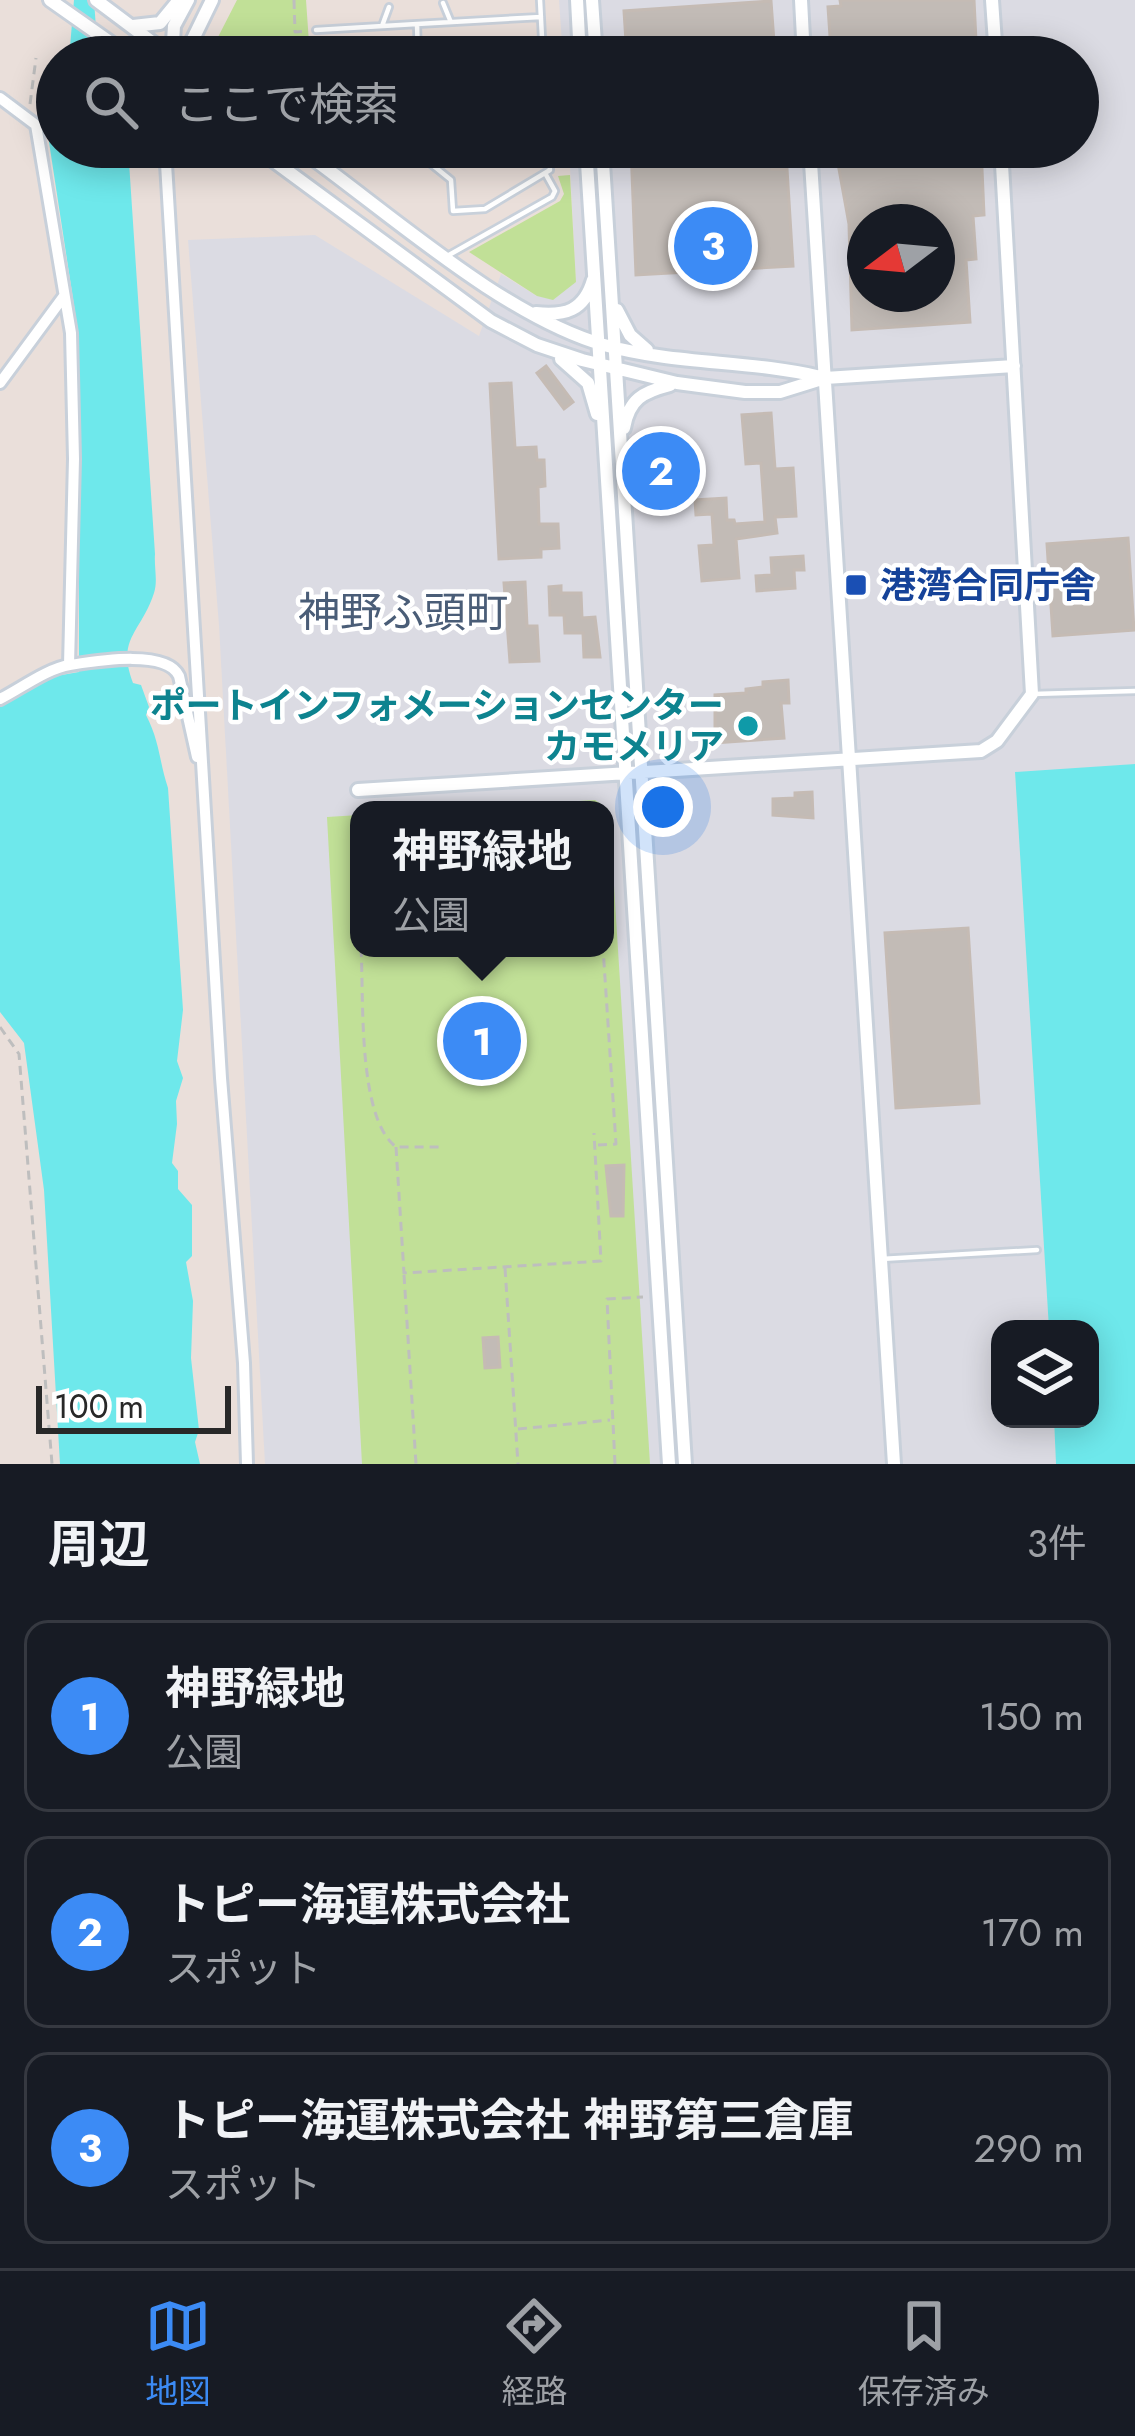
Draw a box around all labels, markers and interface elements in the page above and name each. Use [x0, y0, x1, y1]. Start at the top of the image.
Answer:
search box [36, 36, 1099, 168]
icon: search [78, 69, 144, 135]
text: ここで検索 [174, 72, 399, 137]
pin: 3 [674, 201, 752, 291]
north arrow [847, 204, 955, 312]
pin: 2 [622, 426, 700, 516]
place label: 港湾合同庁舎 [880, 559, 1096, 611]
marker: 港湾合同庁舎 [843, 572, 869, 598]
district label: 神野ふ頭町 [298, 582, 508, 643]
place label: ポートインフォメーションセンター カモメリア [150, 679, 724, 772]
marker: ポートインフォメーションセンター カモメリア [735, 713, 761, 739]
your location [633, 777, 693, 837]
popup [350, 801, 614, 957]
text: 神野緑地 [392, 819, 572, 884]
text: 公園 [392, 887, 470, 944]
pin: 1 [443, 996, 521, 1086]
map controls [991, 1320, 1099, 1428]
button: layers [991, 1320, 1099, 1428]
scale bar [36, 1380, 231, 1433]
text: 100 m [54, 1383, 144, 1430]
text: 周辺 [48, 1507, 150, 1581]
text: 3件 [1027, 1515, 1087, 1572]
text: 神野緑地 [165, 1656, 345, 1721]
text: 1 [80, 1688, 100, 1745]
text: 150 m [979, 1688, 1084, 1745]
text: 公園 [165, 1724, 243, 1781]
text: トピー海運株式会社 [165, 1872, 570, 1937]
text: 2 [77, 1904, 103, 1961]
text: 170 m [980, 1904, 1084, 1961]
text: スポット [165, 1940, 321, 1997]
text: トピー海運株式会社 神野第三倉庫 [165, 2088, 854, 2153]
text: 3 [78, 2120, 102, 2177]
text: 290 m [974, 2120, 1084, 2177]
text: スポット [165, 2156, 321, 2213]
tab: 地図 [145, 2293, 211, 2415]
tab: 経路 [501, 2293, 567, 2415]
tab: 保存済み [858, 2293, 990, 2415]

